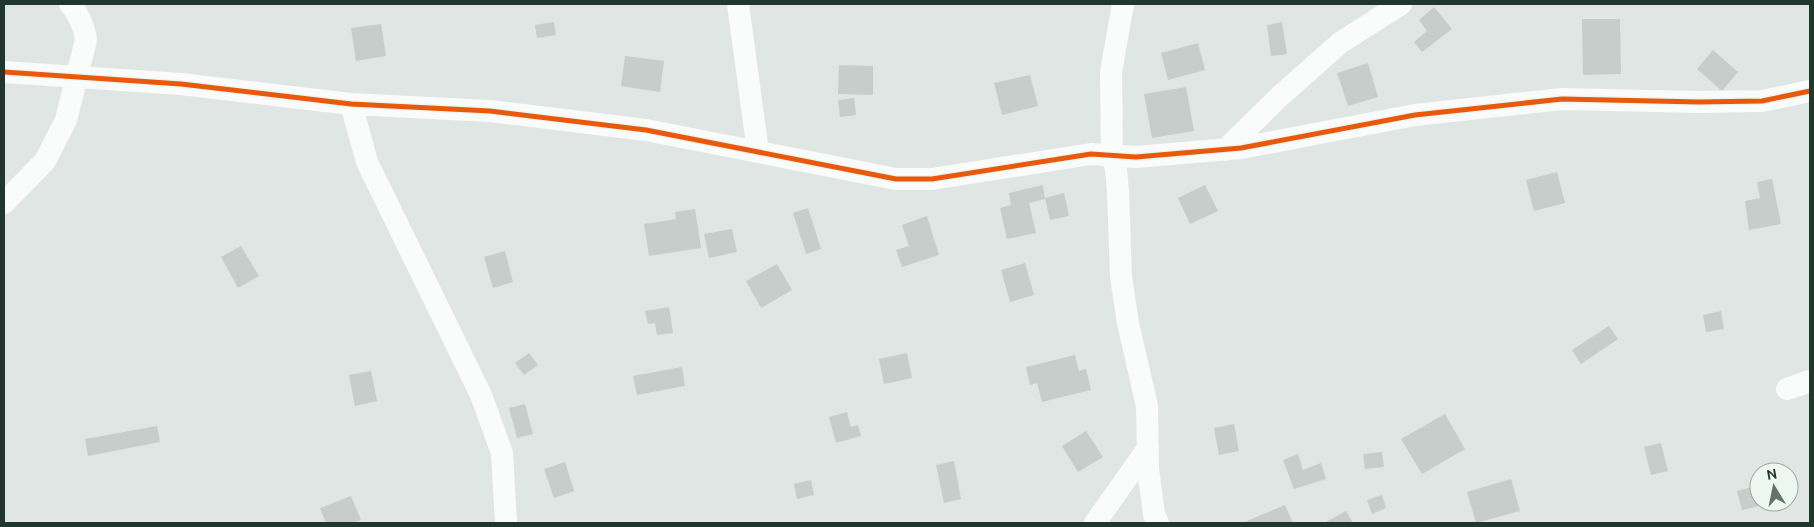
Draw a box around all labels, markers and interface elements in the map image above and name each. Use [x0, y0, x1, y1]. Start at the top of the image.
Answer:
north arrow [1749, 462, 1799, 512]
text: N [1765, 465, 1778, 483]

